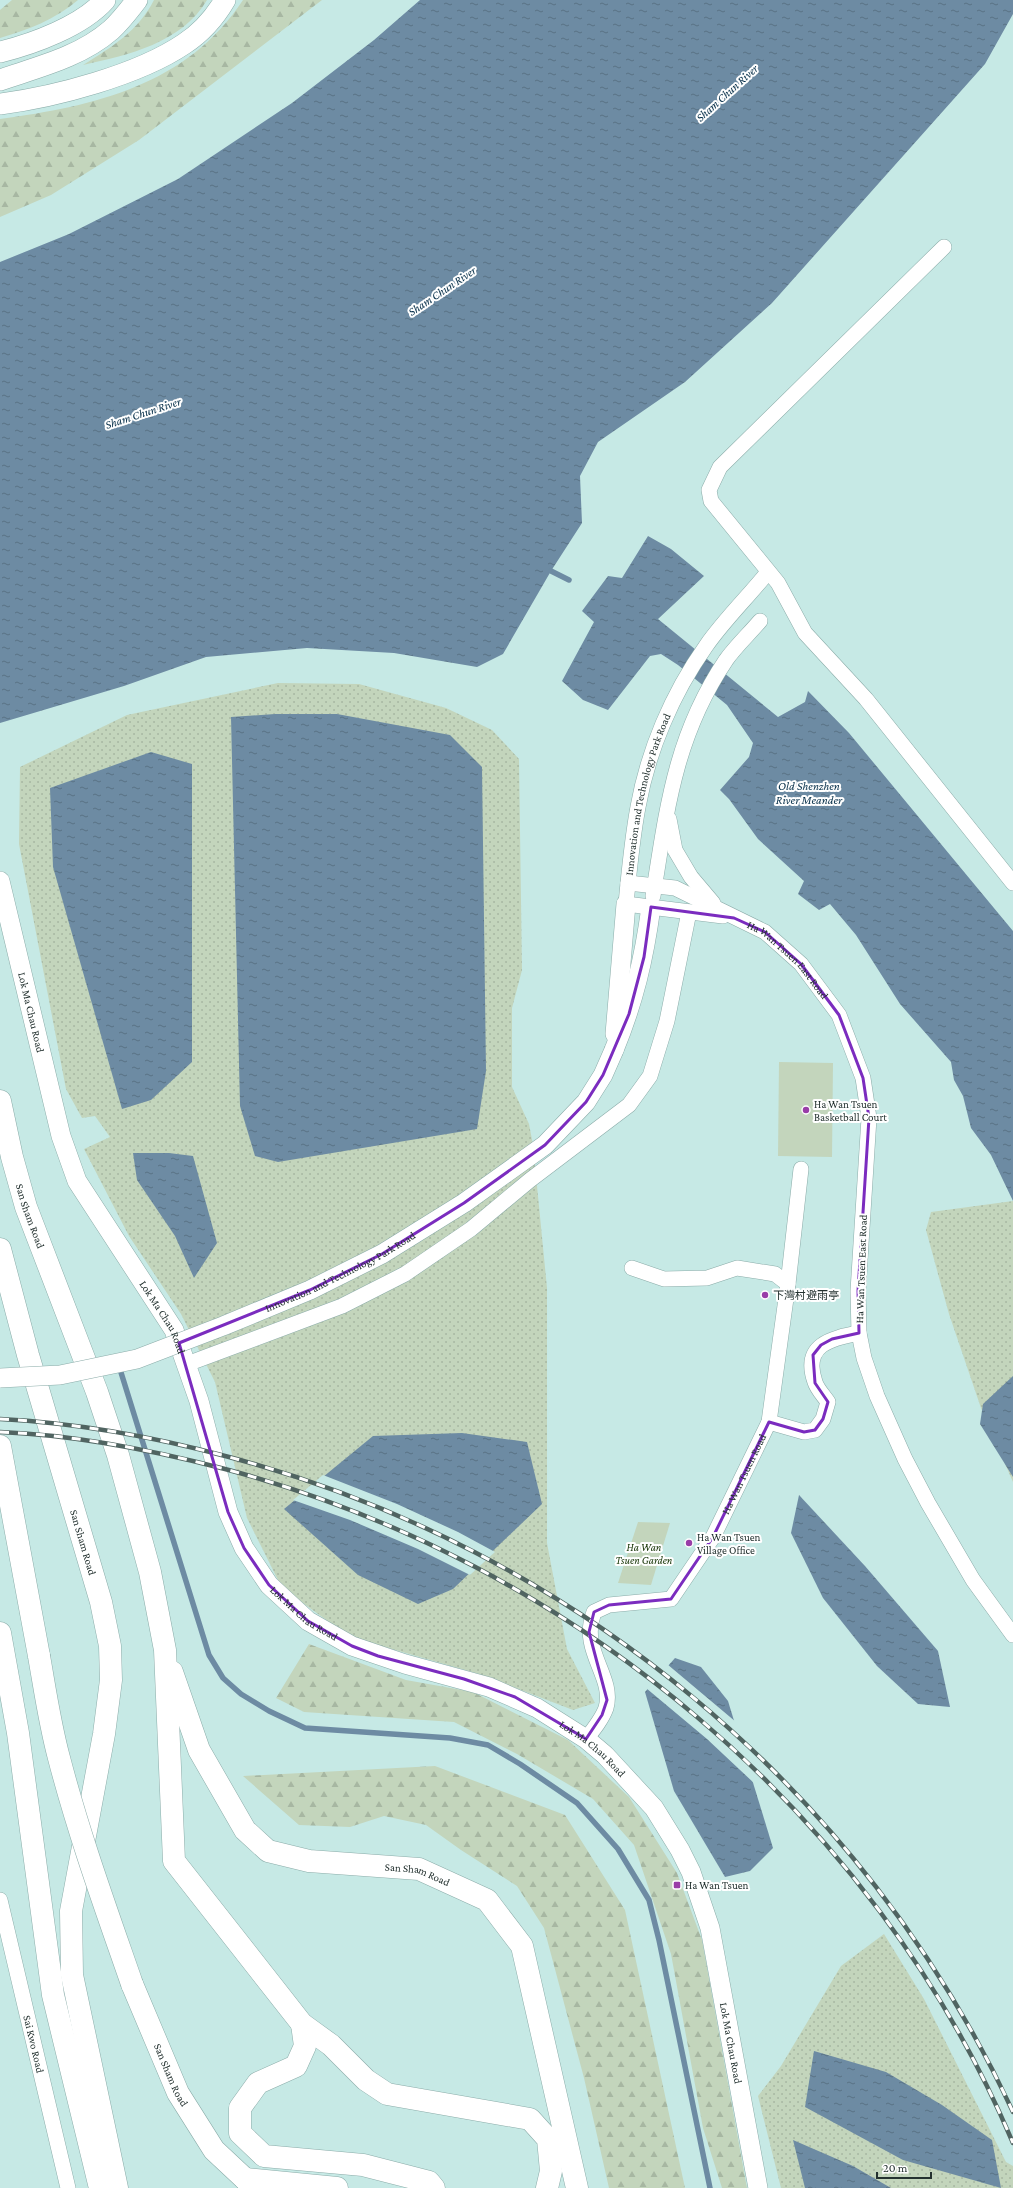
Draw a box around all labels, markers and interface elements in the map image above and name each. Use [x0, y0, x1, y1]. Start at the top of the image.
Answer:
water label: Sham Chun River [693, 61, 762, 125]
water label: Sham Chun River [405, 263, 479, 319]
water label: Sham Chun River [103, 394, 183, 432]
street label: Innovation and Technology Park Road [623, 711, 673, 876]
water label: Old Shenzhen River Meander [776, 779, 843, 807]
street label: Ha Wan Tsuen East Road [745, 918, 831, 1001]
street label: Lok Ma Chau Road [16, 971, 47, 1054]
place label: Ha Wan Tsuen Basketball Court [814, 1098, 887, 1123]
marker: Ha Wan Tsuen Basketball Court [801, 1105, 811, 1115]
street label: San Sham Road [14, 1182, 47, 1250]
street label: Ha Wan Tsuen East Road [853, 1214, 869, 1324]
street label: Innovation and Technology Park Road [263, 1229, 417, 1314]
street label: Lok Ma Chau Road [137, 1278, 188, 1355]
place label: 下灣村避雨亭 [773, 1289, 839, 1301]
marker: 下灣村避雨亭 [760, 1290, 770, 1300]
street label: Ha Wan Tsuen Road [719, 1432, 768, 1516]
street label: San Sham Road [68, 1508, 99, 1577]
place label: Ha Wan Tsuen Village Office [697, 1531, 761, 1557]
marker: Ha Wan Tsuen Village Office [684, 1538, 694, 1548]
park label: Ha Wan Tsuen Garden [616, 1541, 673, 1566]
street label: Lok Ma Chau Road [268, 1583, 340, 1643]
street label: Lok Ma Chau Road [557, 1718, 628, 1779]
street label: San Sham Road [384, 1861, 452, 1888]
place label: Ha Wan Tsuen [685, 1879, 749, 1891]
marker: Ha Wan Tsuen [672, 1880, 682, 1890]
street label: Lok Ma Chau Road [718, 2001, 745, 2085]
street label: Sai Kwo Road [21, 2014, 47, 2074]
street label: San Sham Road [152, 2042, 191, 2109]
scale bar [877, 2154, 931, 2180]
text: 20 m [883, 2161, 908, 2175]

